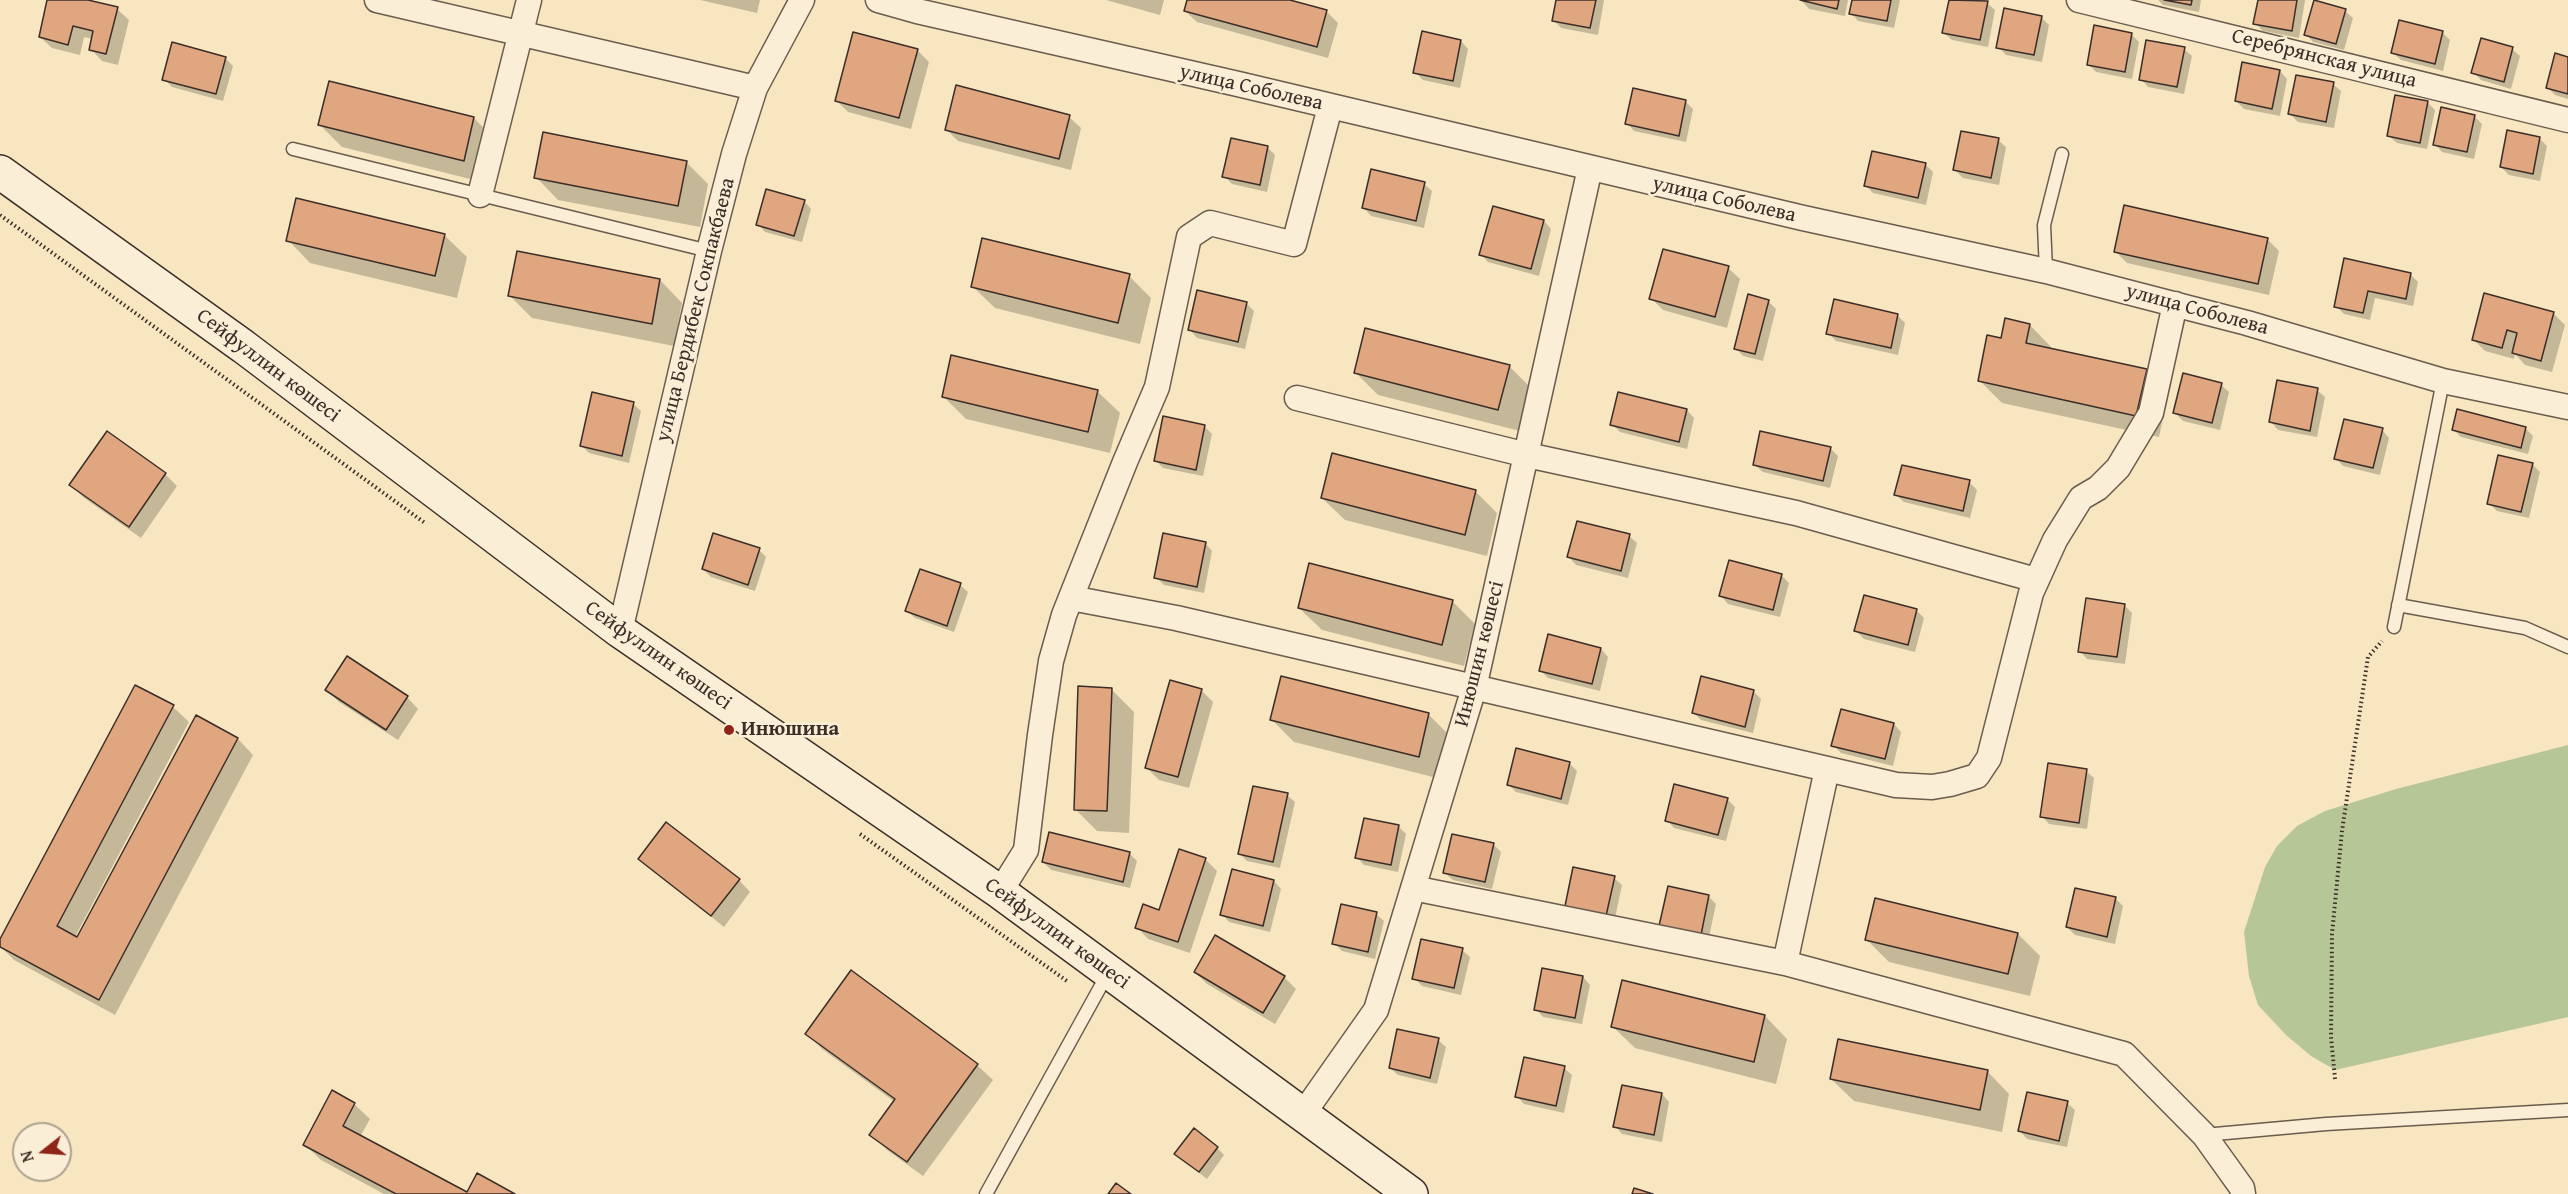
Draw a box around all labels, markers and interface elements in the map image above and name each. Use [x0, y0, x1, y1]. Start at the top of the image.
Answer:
street label: Серебрянская улица [2229, 24, 2419, 94]
street label: улица Соболева [1177, 59, 1325, 117]
street label: улица Соболева [1650, 171, 1798, 229]
street label: улица Бердибек Сокпакбаева [651, 175, 741, 445]
street label: улица Соболева [2123, 279, 2271, 341]
street label: Сейфуллин көшесі [191, 304, 345, 428]
street label: Инюшин көшесі [1450, 578, 1510, 730]
street label: Сейфуллин көшесі [580, 596, 736, 716]
place label: Инюшина [741, 717, 839, 743]
marker: Инюшина [722, 723, 736, 737]
street label: Сейфуллин көшесі [979, 873, 1135, 995]
north arrow [12, 1122, 72, 1182]
text: N [14, 1148, 40, 1165]

